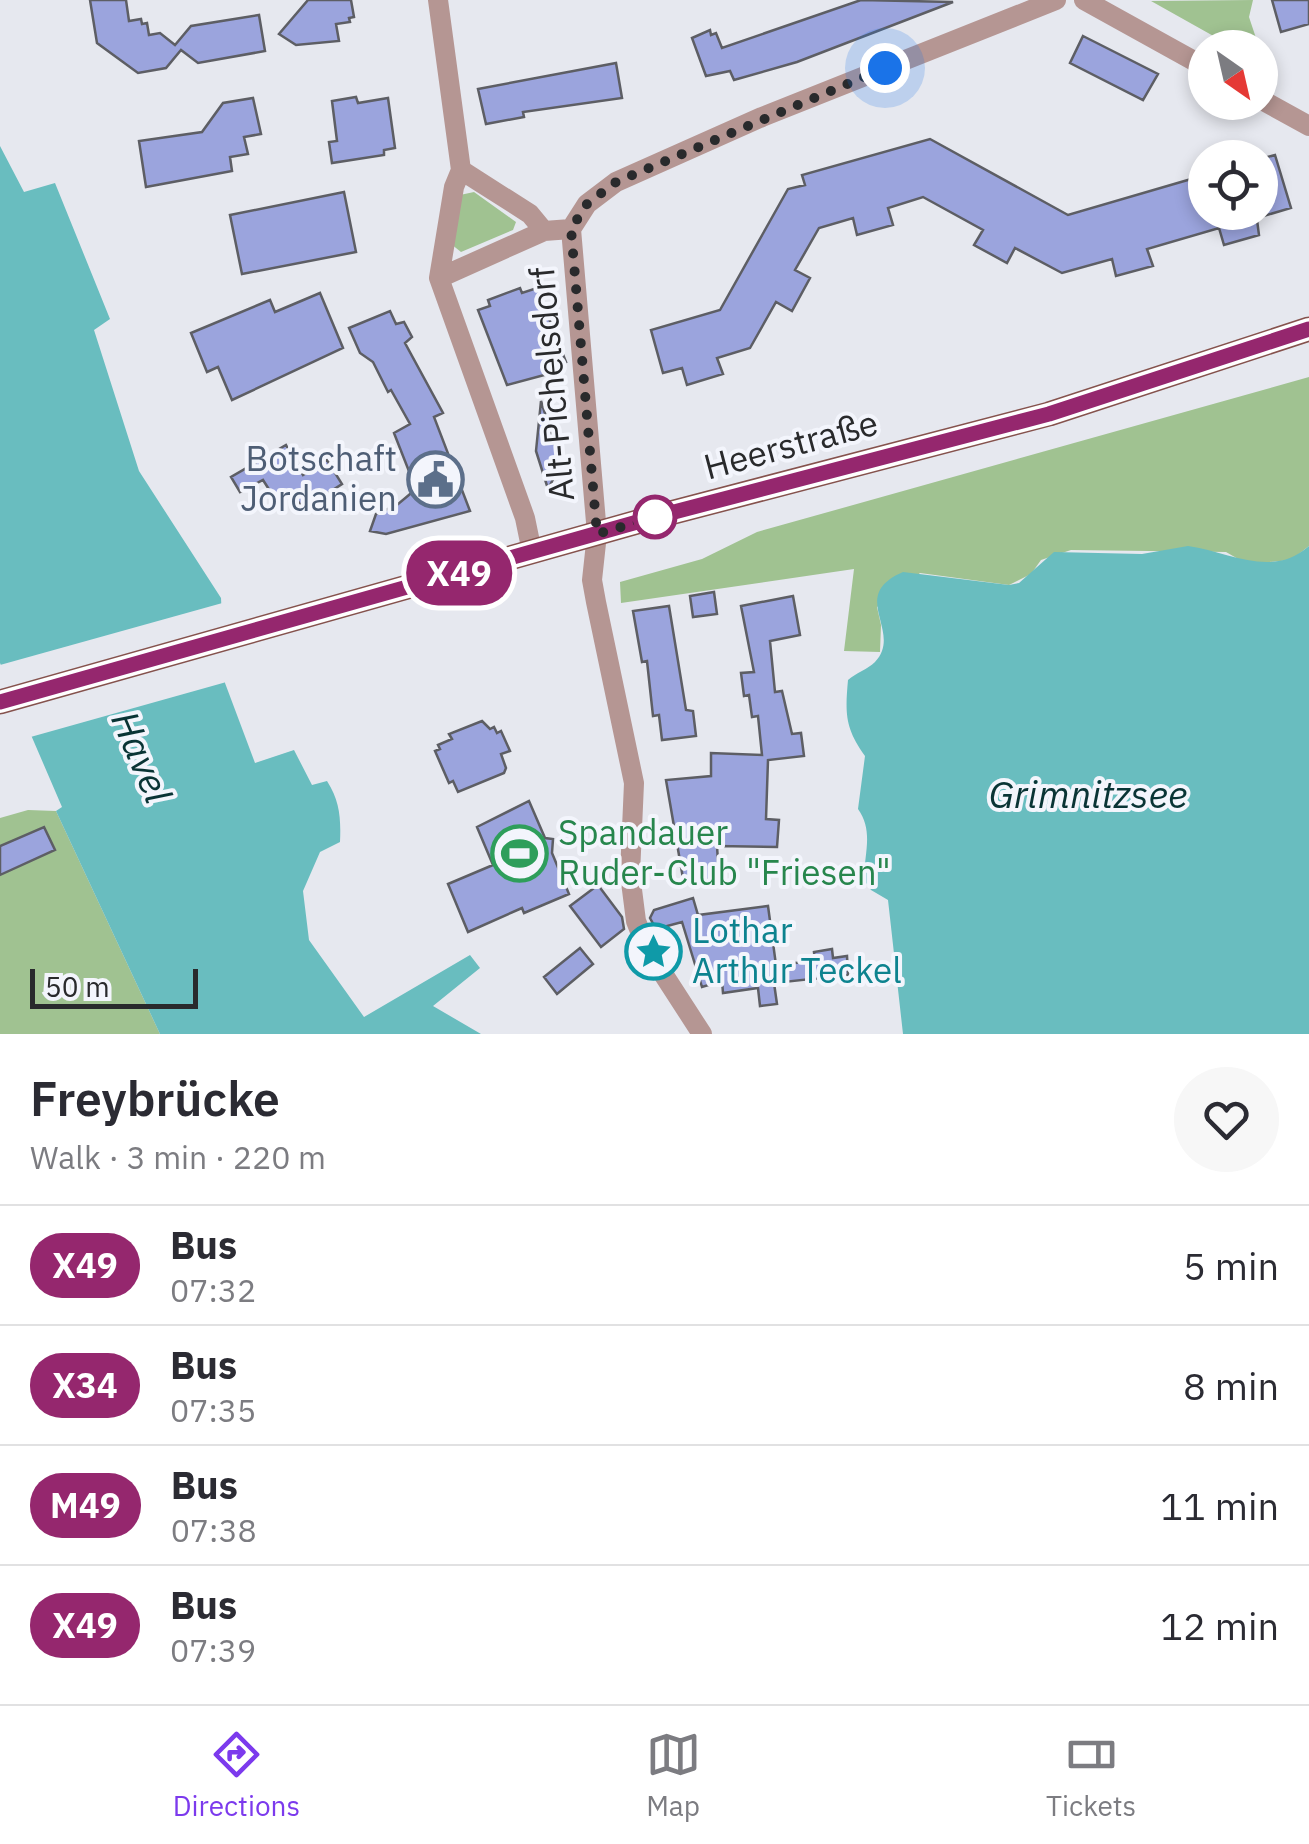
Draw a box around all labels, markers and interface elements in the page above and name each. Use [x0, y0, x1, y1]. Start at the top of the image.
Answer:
north arrow [1188, 30, 1278, 120]
map controls [1188, 30, 1278, 230]
your location [860, 43, 910, 93]
button: locate [1188, 140, 1278, 230]
street label: Alt-Pichelsdorf [518, 265, 584, 503]
street label: Heerstraße [699, 399, 883, 489]
place label: Botschaft Jordanien [240, 435, 397, 521]
public building icon: Botschaft Jordanien [406, 449, 466, 509]
unlabelled marker [634, 496, 676, 538]
line badge: X49 [402, 540, 516, 606]
text: X49 [426, 550, 492, 596]
water label: Havel [101, 703, 184, 810]
water label: Grimnitzsee [989, 769, 1187, 818]
place label: Spandauer Ruder-Club "Friesen" [558, 809, 891, 895]
sports icon: Spandauer Ruder-Club "Friesen" [489, 823, 549, 883]
place label: Lothar Arthur Teckel [692, 907, 902, 993]
place icon: Lothar Arthur Teckel [623, 921, 683, 981]
scale bar [30, 964, 198, 1008]
text: 50 m [45, 968, 110, 1005]
text: Freybrücke [30, 1067, 280, 1129]
button: heart [1174, 1067, 1279, 1172]
text: Walk · 3 min · 220 m [30, 1136, 326, 1178]
text: Bus [170, 1220, 237, 1269]
text: 5 min [1183, 1241, 1279, 1290]
text: X49 [52, 1242, 118, 1288]
text: 07:32 [170, 1269, 256, 1311]
text: Bus [170, 1340, 237, 1389]
text: 8 min [1183, 1361, 1279, 1410]
text: X34 [52, 1362, 118, 1408]
text: 07:35 [170, 1389, 256, 1431]
text: Bus [171, 1460, 238, 1509]
text: 11 min [1160, 1481, 1279, 1530]
text: M49 [50, 1482, 121, 1528]
text: 07:38 [171, 1509, 257, 1551]
text: Bus [170, 1580, 237, 1629]
text: 12 min [1160, 1601, 1279, 1650]
text: X49 [52, 1602, 118, 1648]
text: 07:39 [170, 1629, 256, 1671]
tab: Directions [173, 1727, 300, 1824]
tab: Map [646, 1727, 701, 1824]
tab: Tickets [1046, 1727, 1136, 1824]

